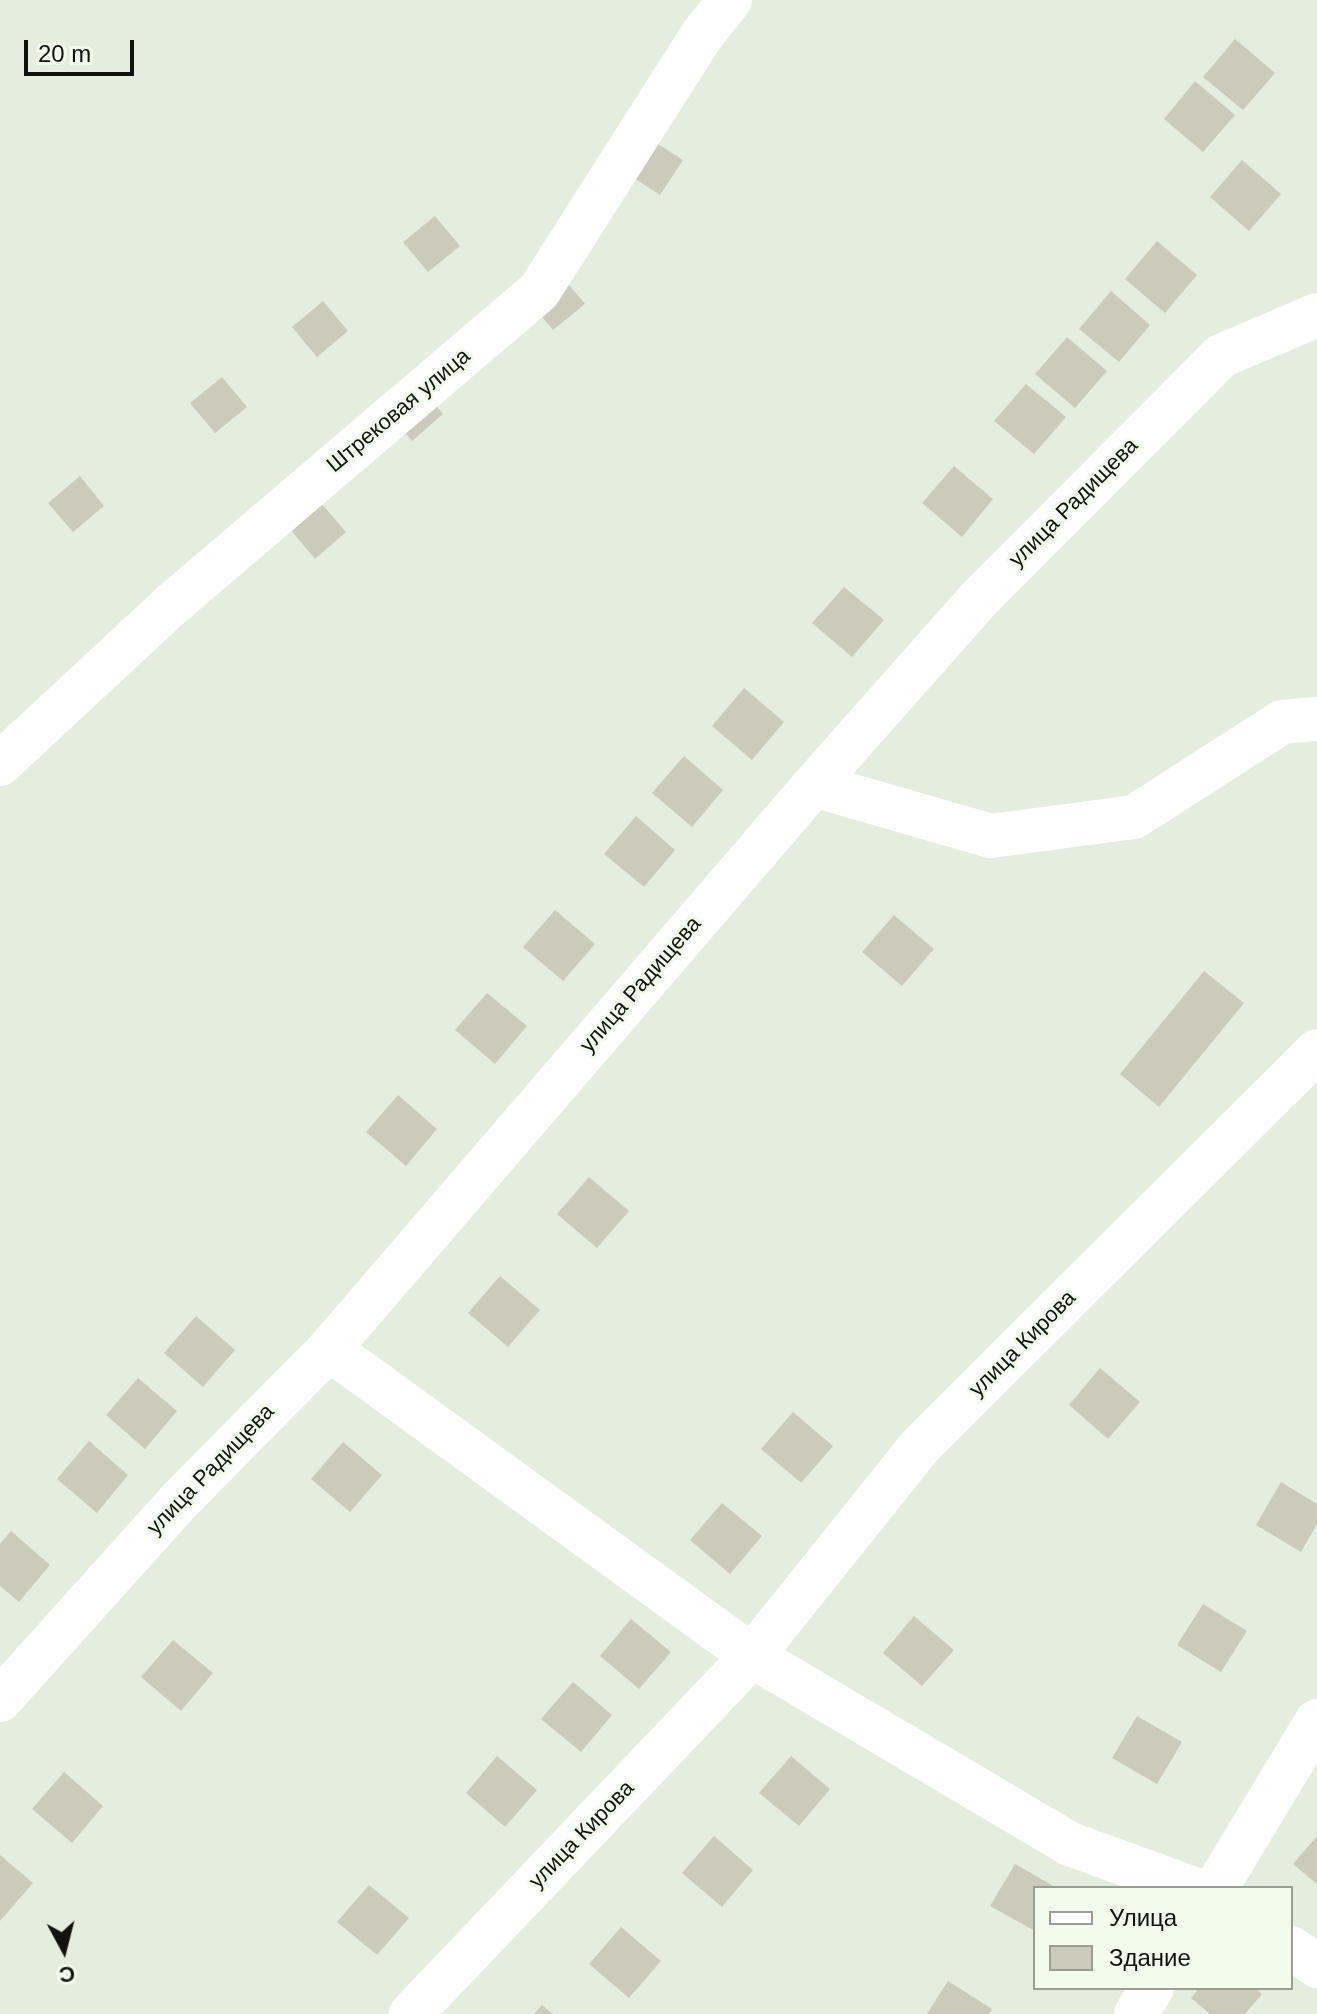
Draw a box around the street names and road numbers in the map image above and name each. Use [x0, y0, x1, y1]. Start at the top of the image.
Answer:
street label: Штрековая улица [322, 343, 476, 479]
street label: улица Радищева [1004, 433, 1144, 573]
street label: улица Радищева [575, 912, 707, 1058]
street label: улица Кирова [964, 1285, 1082, 1403]
street label: улица Радищева [142, 1399, 280, 1541]
street label: улица Кирова [524, 1776, 640, 1894]

